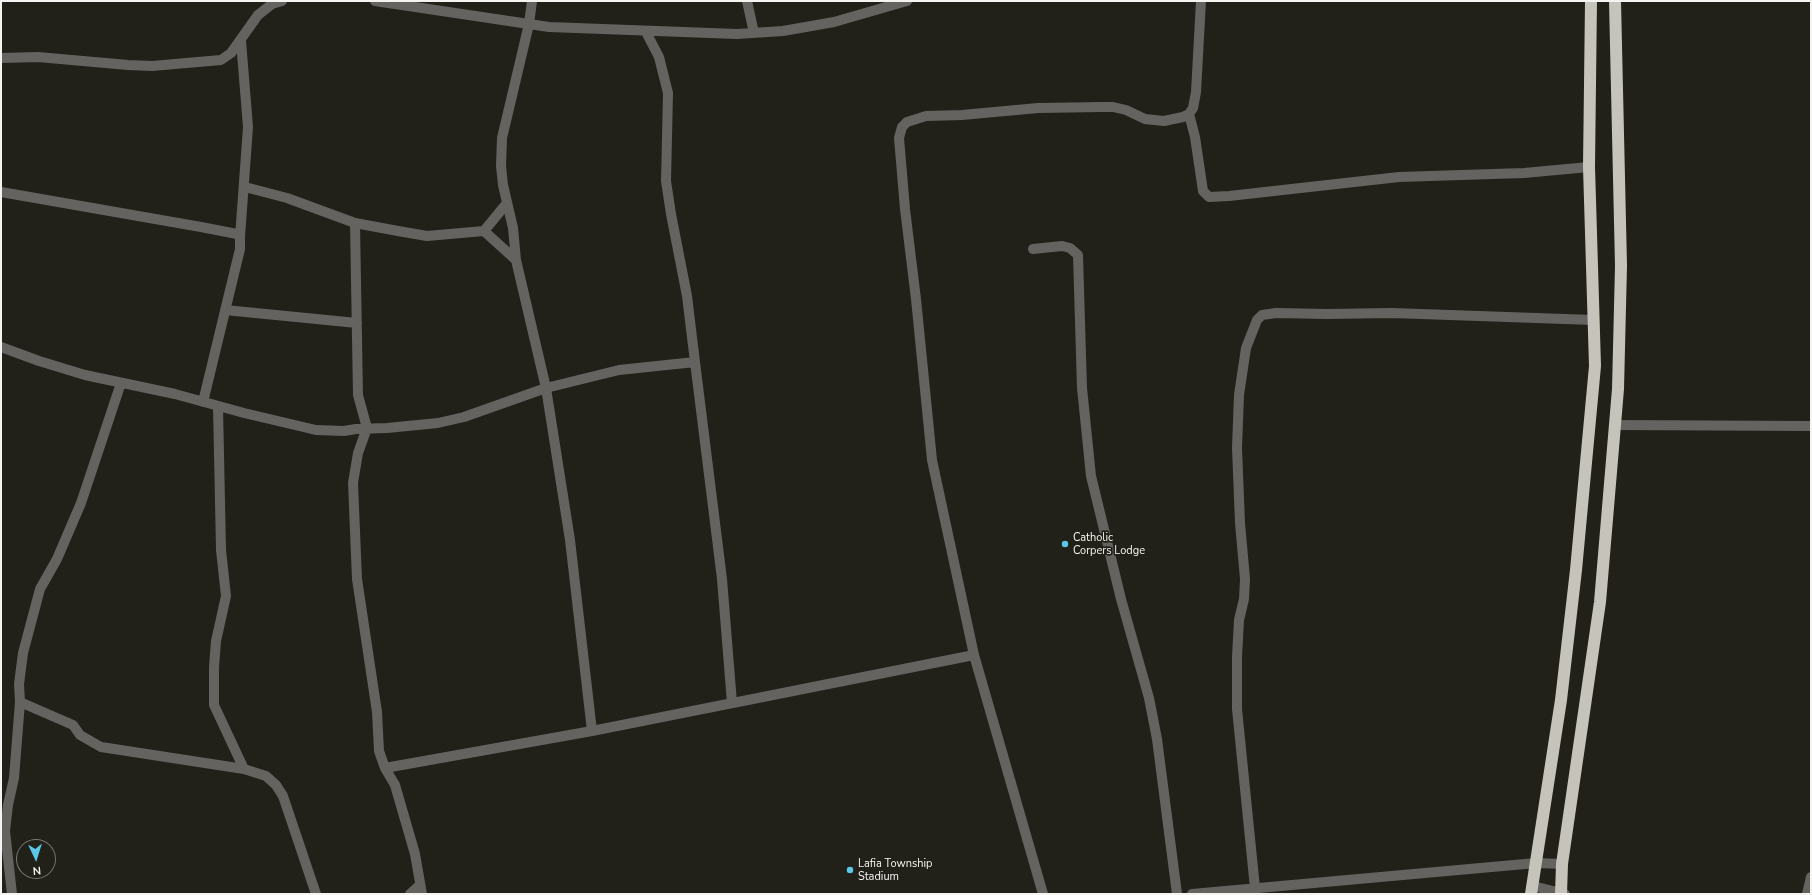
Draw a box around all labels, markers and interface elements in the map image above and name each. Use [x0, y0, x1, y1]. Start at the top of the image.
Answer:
place label: Catholic Corpers Lodge [1073, 531, 1145, 557]
marker: Catholic Corpers Lodge [1060, 539, 1070, 549]
north arrow [16, 839, 56, 879]
place label: Lafia Township Stadium [858, 857, 932, 883]
text: N [32, 863, 41, 878]
marker: Lafia Township Stadium [845, 865, 855, 875]

